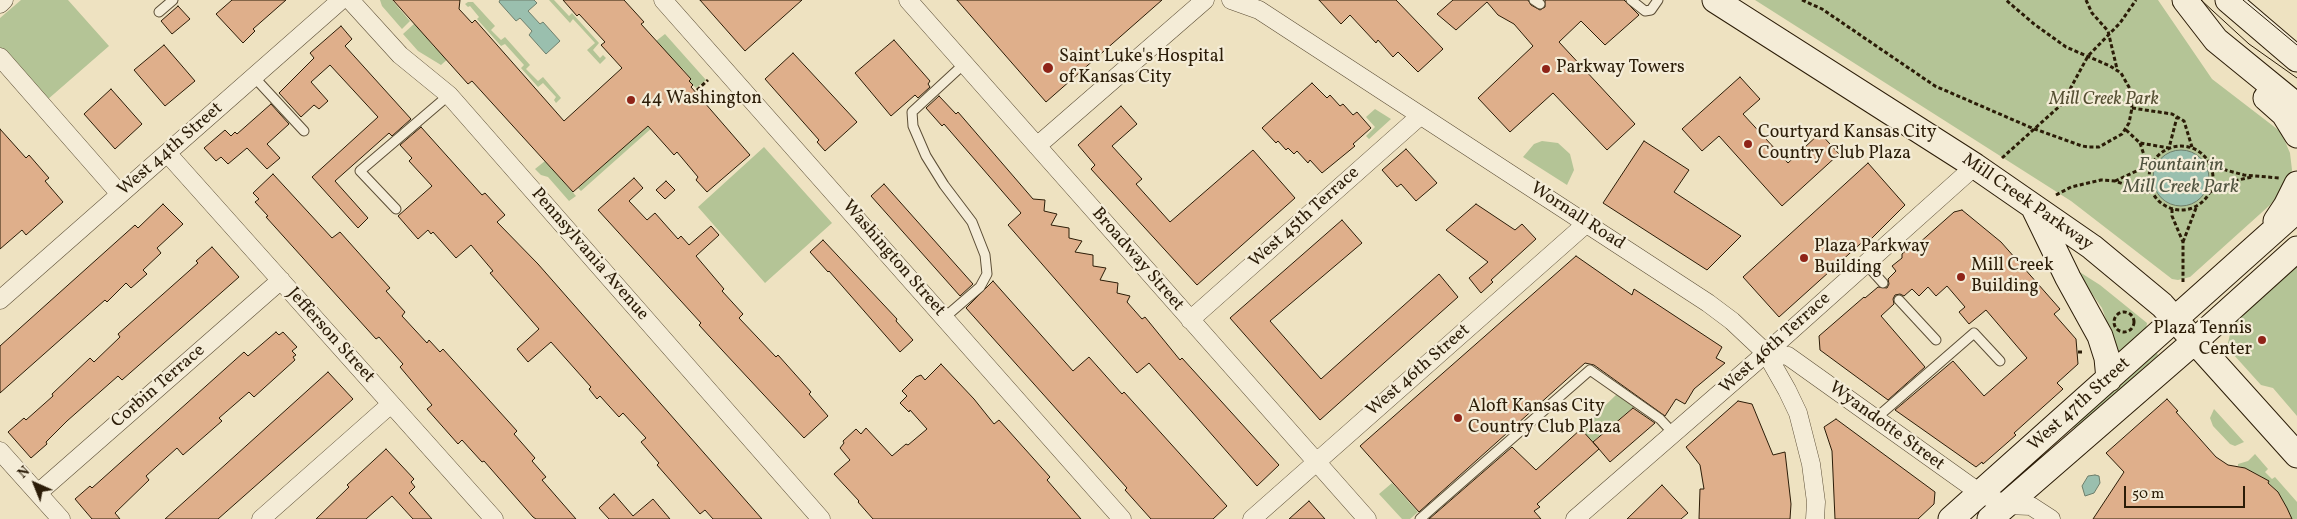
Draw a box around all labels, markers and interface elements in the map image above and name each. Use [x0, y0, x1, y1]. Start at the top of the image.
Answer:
place label: Saint Luke's Hospital of Kansas City [1059, 47, 1224, 90]
place label: Parkway Towers [1556, 58, 1685, 80]
marker: Saint Luke's Hospital of Kansas City [1041, 61, 1055, 75]
marker: Parkway Towers [1540, 63, 1552, 75]
place label: 44 Washington [641, 89, 762, 111]
park label: Mill Creek Park [2049, 90, 2159, 112]
marker: 44 Washington [625, 94, 637, 106]
street label: West 44th Street [114, 99, 228, 201]
place label: Courtyard Kansas City Country Club Plaza [1758, 123, 1936, 166]
marker: Courtyard Kansas City Country Club Plaza [1742, 138, 1754, 150]
street label: Mill Creek Parkway [1957, 150, 2097, 256]
water label: Fountain in Mill Creek Park [2123, 156, 2239, 200]
street label: West 45th Terrace [1245, 163, 1365, 273]
street label: Wornall Road [1526, 178, 1628, 256]
street label: Pennsylvania Avenue [526, 184, 652, 326]
street label: Washington Street [837, 197, 949, 321]
street label: Broadway Street [1086, 204, 1188, 316]
place label: Plaza Parkway Building [1814, 237, 1929, 280]
marker: Plaza Parkway Building [1798, 252, 1810, 264]
place label: Mill Creek Building [1971, 256, 2054, 298]
marker: Mill Creek Building [1955, 271, 1967, 283]
street label: Jefferson Street [281, 284, 379, 388]
street label: West 46th Terrace [1716, 289, 1836, 399]
place label: Plaza Tennis Center [2153, 319, 2252, 362]
street label: West 46th Street [1363, 320, 1475, 422]
marker: Plaza Tennis Center [2256, 334, 2268, 346]
street label: Corbin Terrace [108, 340, 210, 434]
street label: West 47th Street [2024, 353, 2136, 457]
street label: Wyandotte Street [1824, 378, 1948, 476]
place label: Aloft Kansas City Country Club Plaza [1468, 397, 1621, 439]
marker: Aloft Kansas City Country Club Plaza [1452, 412, 1464, 424]
north arrow [10, 459, 60, 509]
text: N [14, 462, 34, 483]
scale bar [2127, 476, 2248, 508]
text: 50 m [2132, 484, 2164, 505]

